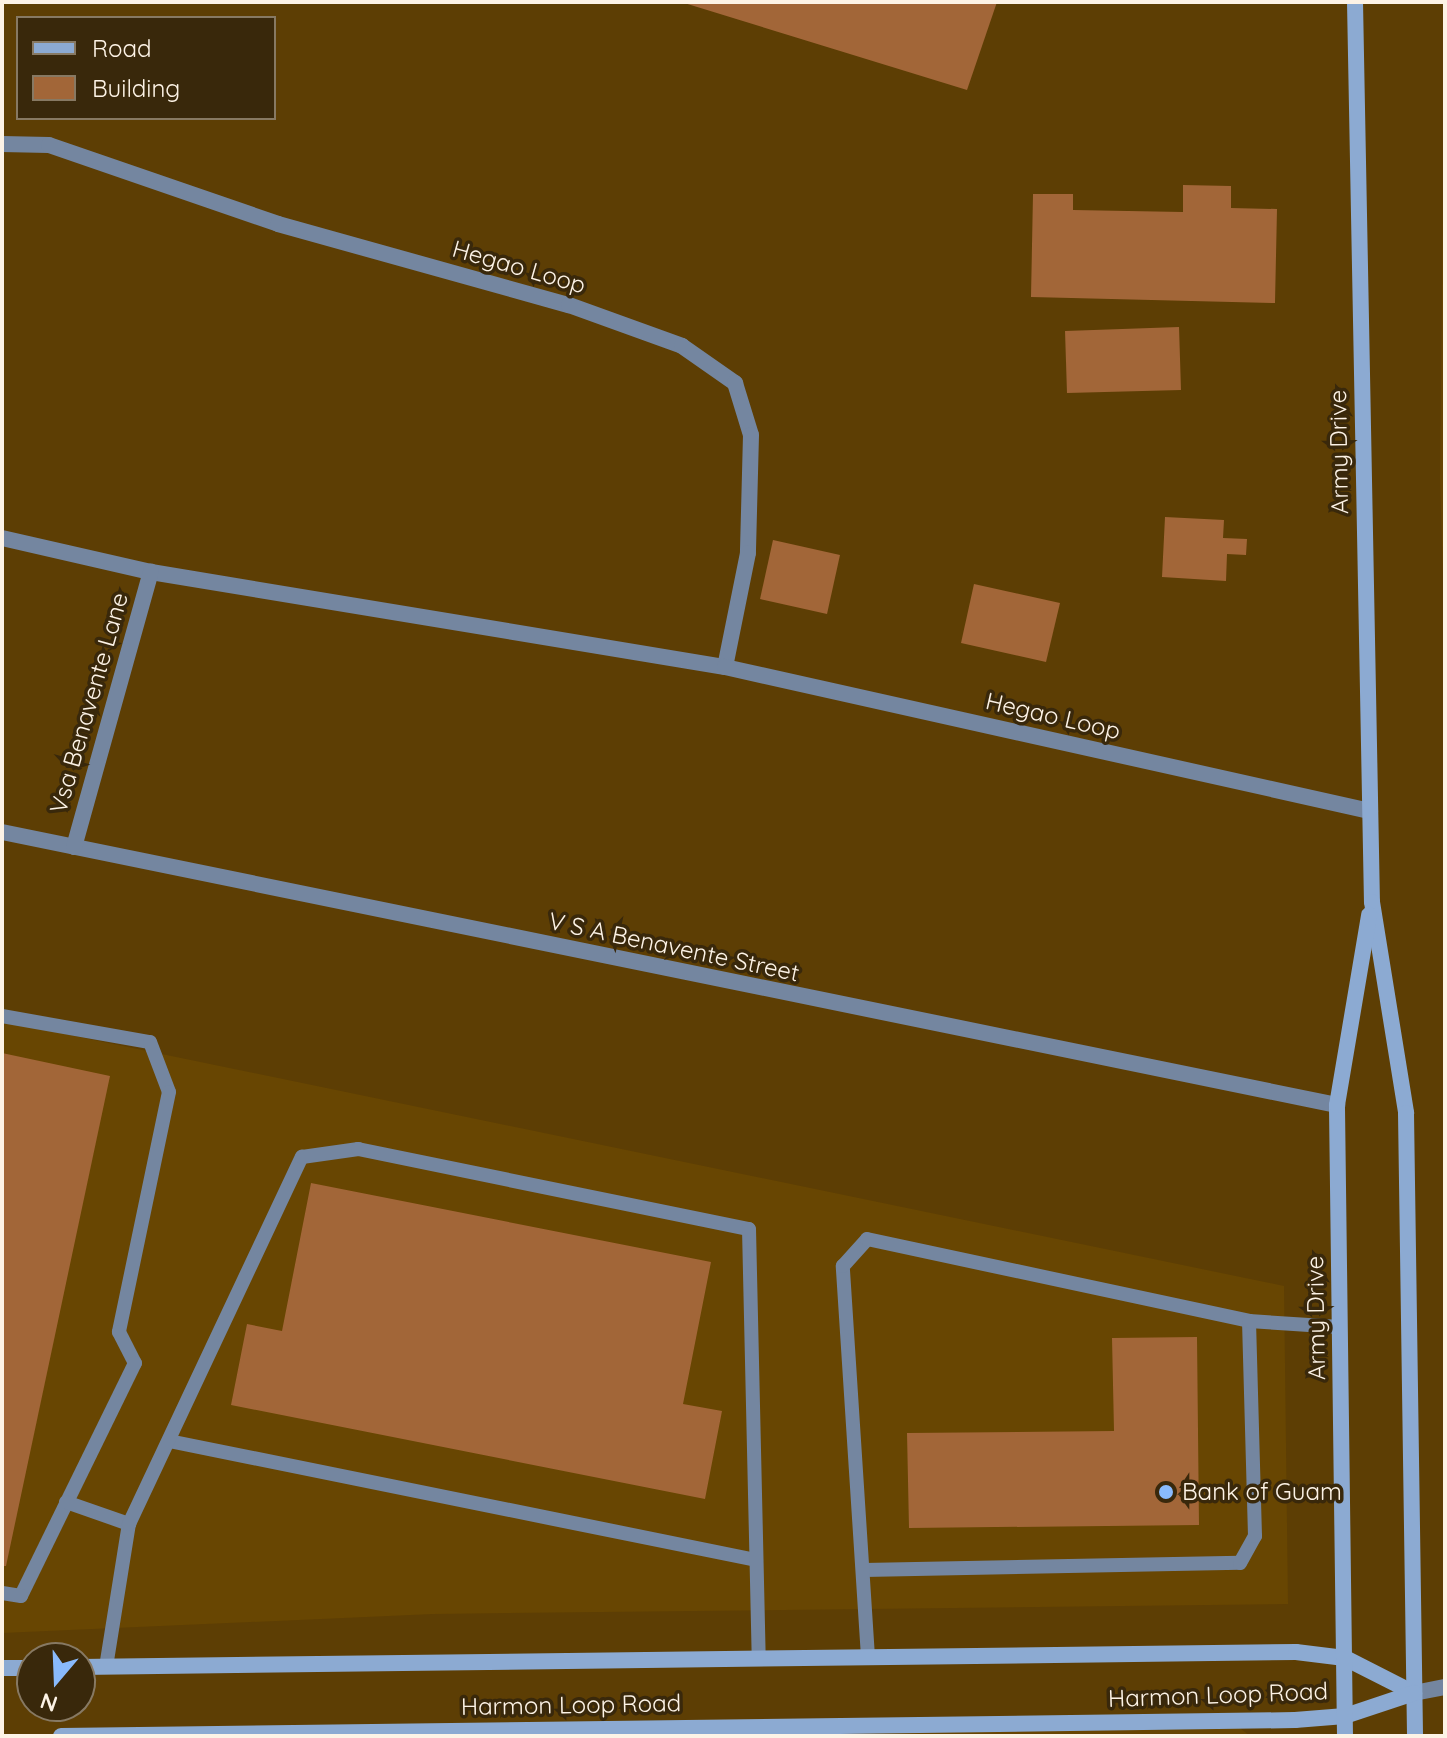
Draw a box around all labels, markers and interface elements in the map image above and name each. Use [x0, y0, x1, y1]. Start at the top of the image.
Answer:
legend [16, 16, 276, 120]
text: Road [92, 33, 152, 63]
text: Building [92, 73, 180, 103]
street label: Hegao Loop [449, 234, 589, 300]
street label: Army Drive [1324, 390, 1354, 514]
street label: Vsa Benavente Lane [44, 589, 134, 817]
street label: Hegao Loop [983, 687, 1123, 745]
street label: V S A Benavente Street [546, 906, 802, 988]
street label: Army Drive [1301, 1256, 1331, 1380]
place label: Bank of Guam [1182, 1478, 1342, 1506]
marker: Bank of Guam [1157, 1483, 1175, 1501]
north arrow [16, 1642, 96, 1722]
street label: Harmon Loop Road [1107, 1677, 1329, 1713]
text: N [37, 1687, 61, 1719]
street label: Harmon Loop Road [461, 1689, 681, 1721]

